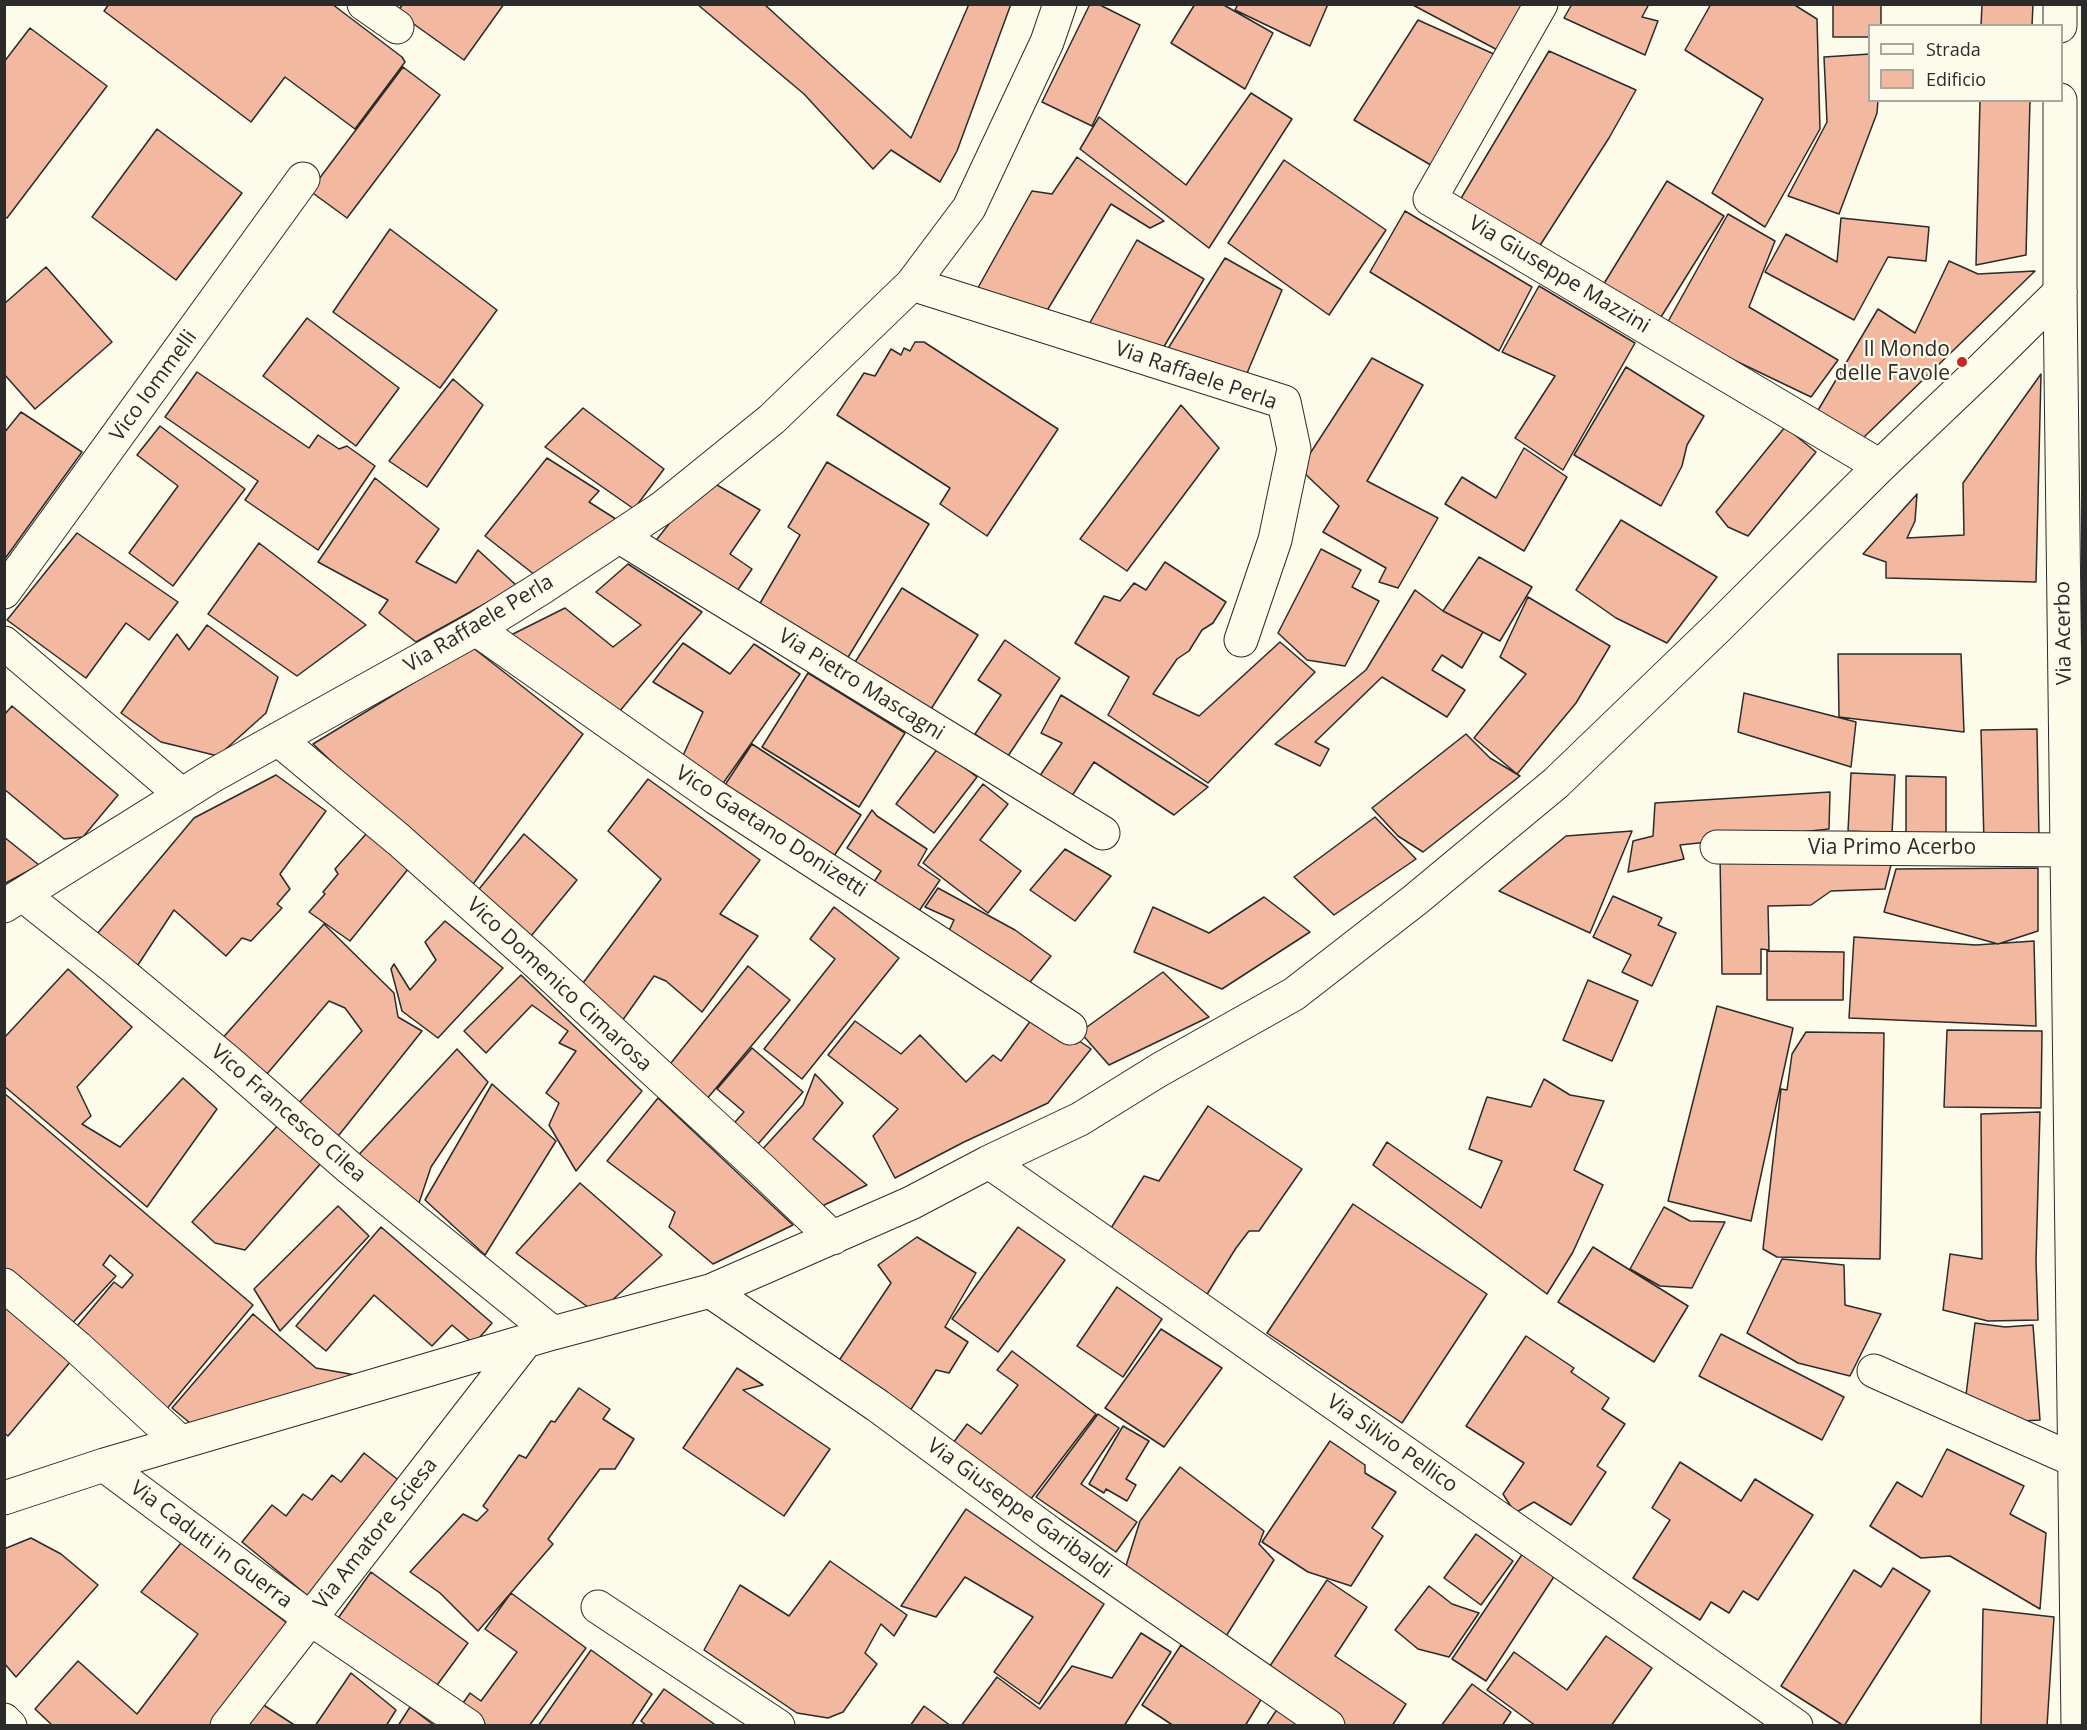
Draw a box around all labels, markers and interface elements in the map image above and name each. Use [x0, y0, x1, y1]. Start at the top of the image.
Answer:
legend [1868, 24, 2063, 102]
text: Strada [1926, 37, 1981, 61]
text: Edificio [1926, 67, 1986, 91]
street label: Via Giuseppe Mazzini [1464, 211, 1654, 339]
street label: Vico Iommelli [105, 326, 203, 446]
street label: Via Raffaele Perla [1112, 336, 1280, 416]
place label: Il Mondo delle Favole [1835, 337, 1950, 387]
marker: Il Mondo delle Favole [1955, 355, 1969, 369]
street label: Via Raffaele Perla [400, 570, 558, 678]
street label: Via Acerbo [2050, 581, 2078, 685]
street label: Via Pietro Mascagni [773, 624, 949, 746]
street label: Vico Gaetano Donizetti [671, 761, 871, 903]
street label: Via Primo Acerbo [1808, 835, 1976, 861]
street label: Vico Domenico Cimarosa [461, 893, 657, 1077]
street label: Vico Francesco Cilea [205, 1040, 371, 1188]
street label: Via Silvio Pellico [1322, 1390, 1462, 1498]
street label: Via Giuseppe Garibaldi [922, 1434, 1116, 1584]
street label: Via Amatore Sciesa [309, 1453, 443, 1615]
street label: Via Caduti in Guerra [125, 1476, 297, 1614]

